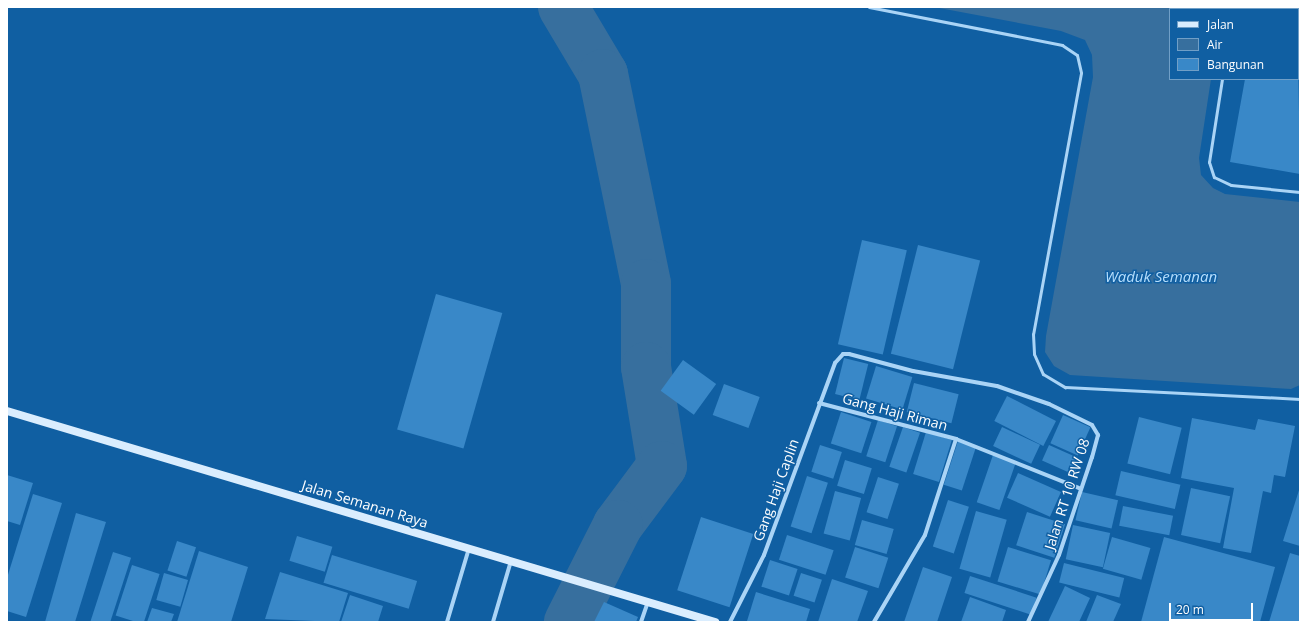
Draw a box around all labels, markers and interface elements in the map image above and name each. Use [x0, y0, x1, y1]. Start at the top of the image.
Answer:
legend [1169, 8, 1299, 80]
text: Jalan [1207, 16, 1234, 33]
text: Air [1207, 36, 1223, 53]
text: Bangunan [1207, 56, 1264, 73]
water label: Waduk Semanan [1105, 268, 1217, 286]
street label: Gang Haji Riman [841, 390, 949, 434]
street label: Jalan RT 10 RW 08 [1041, 436, 1093, 552]
street label: Gang Haji Caplin [750, 437, 802, 543]
street label: Jalan Semanan Raya [300, 477, 430, 531]
scale bar [1171, 595, 1255, 621]
text: 20 m [1176, 601, 1204, 618]

